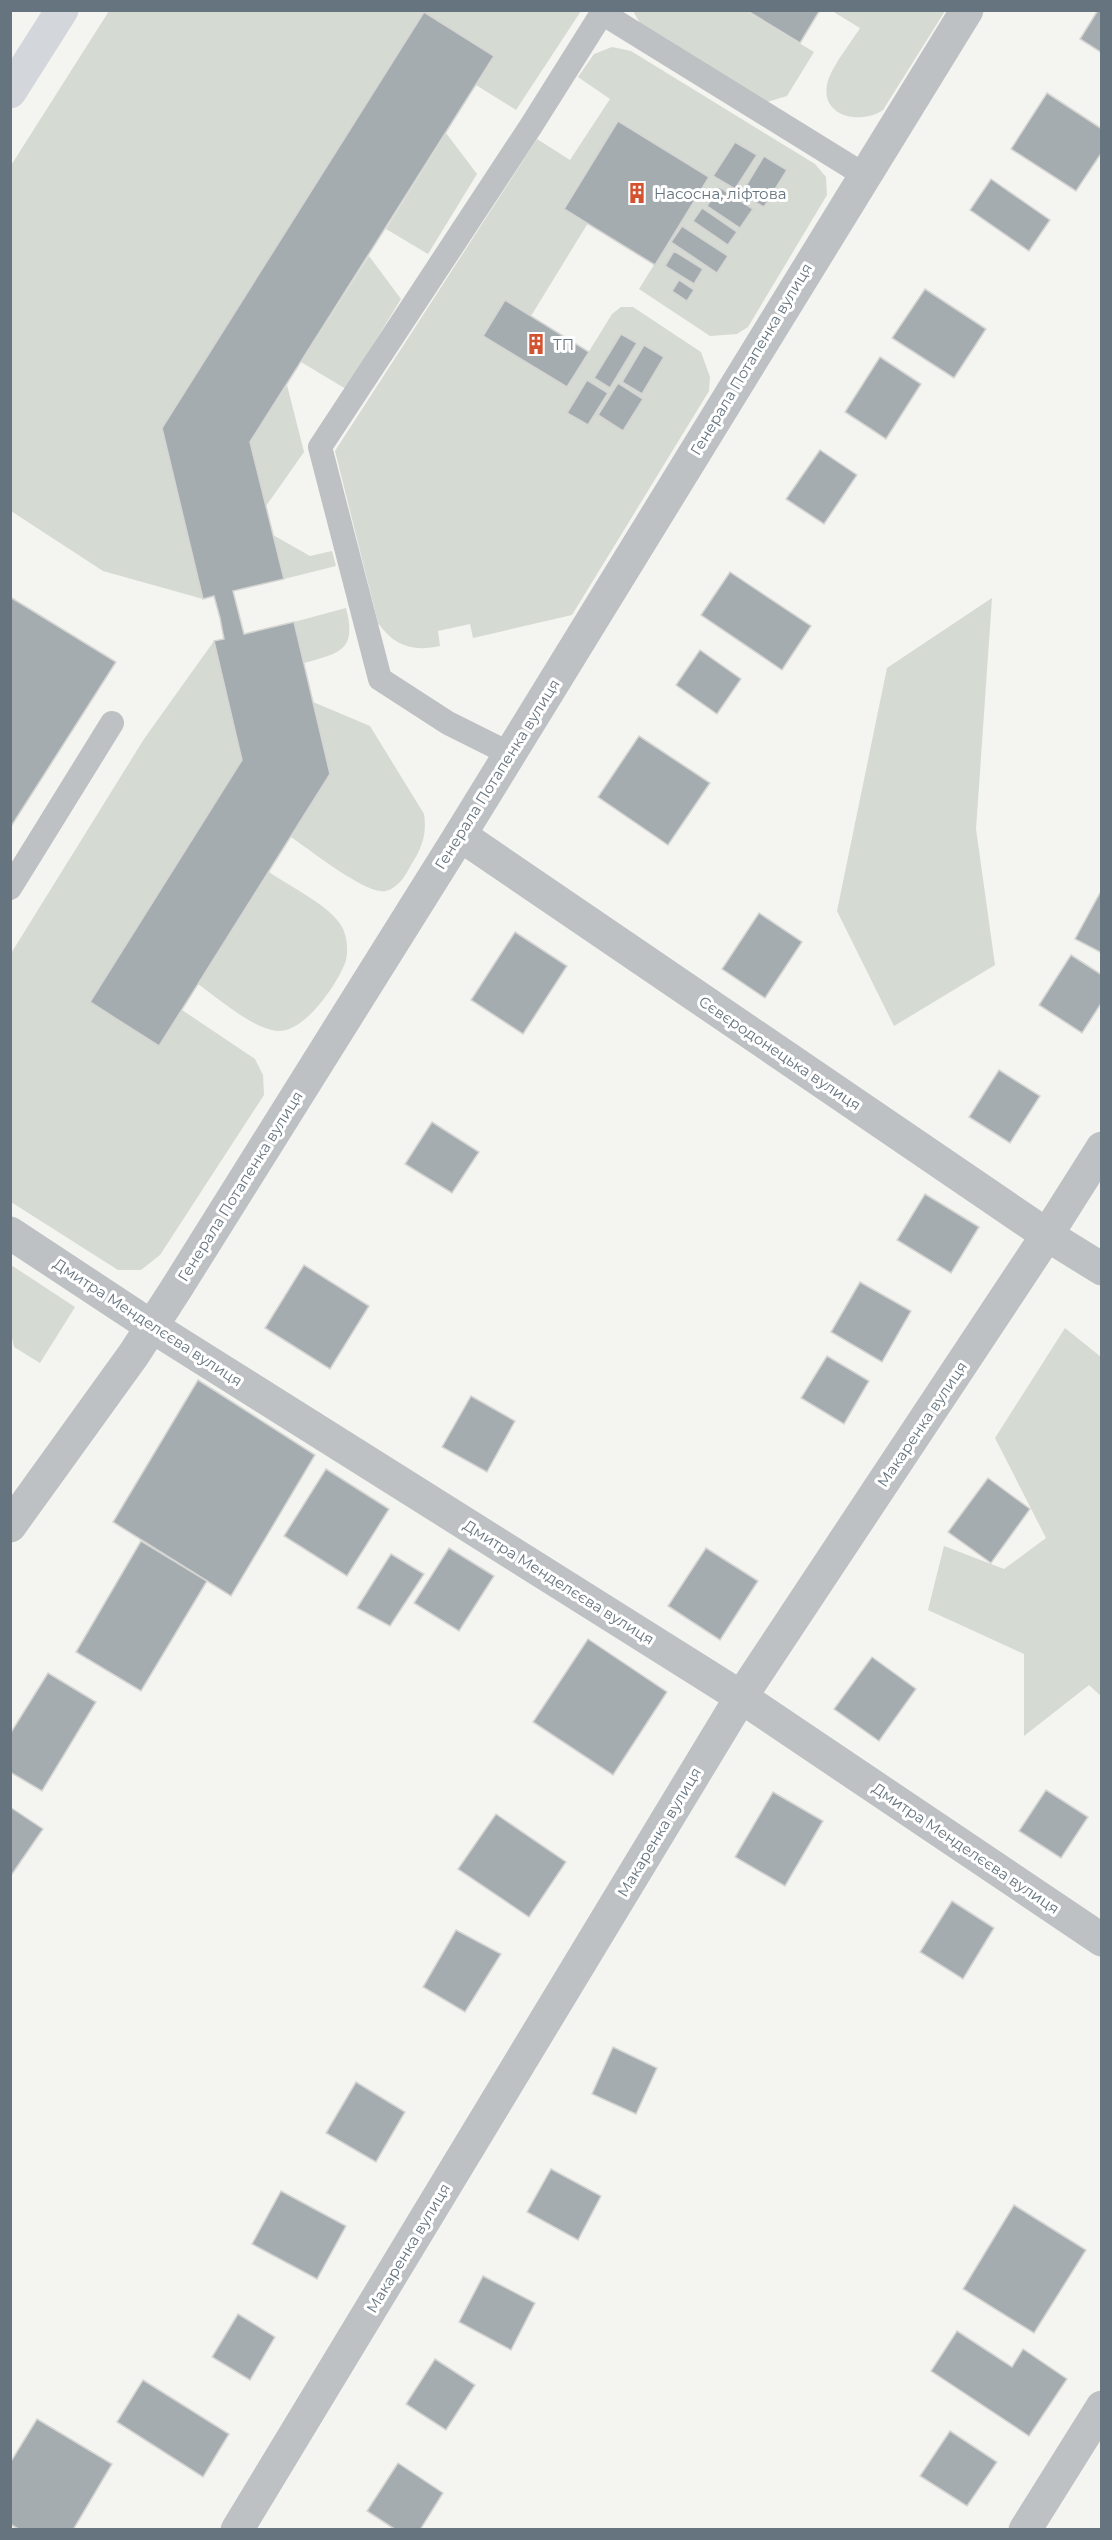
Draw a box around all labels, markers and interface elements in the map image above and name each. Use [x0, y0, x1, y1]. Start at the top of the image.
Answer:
building icon: Насосна, ліфтова [625, 181, 649, 205]
place label: Насосна, ліфтова [654, 184, 787, 203]
street label: Генерала Потапенка вулиця [686, 259, 816, 459]
building icon: ТП [524, 332, 548, 356]
place label: ТП [553, 335, 574, 354]
street label: Генерала Потапенка вулиця [430, 675, 564, 873]
street label: Сєвєродонецька вулиця [695, 992, 865, 1114]
street label: Генерала Потапенка вулиця [173, 1087, 307, 1285]
street label: Дмитра Менделєєва вулиця [50, 1254, 246, 1390]
street label: Макаренка вулиця [873, 1357, 971, 1491]
street label: Дмитра Менделєєва вулиця [460, 1515, 658, 1649]
street label: Макаренка вулиця [613, 1764, 705, 1900]
street label: Дмитра Менделєєва вулиця [869, 1778, 1063, 1918]
street label: Макаренка вулиця [362, 2180, 454, 2316]

